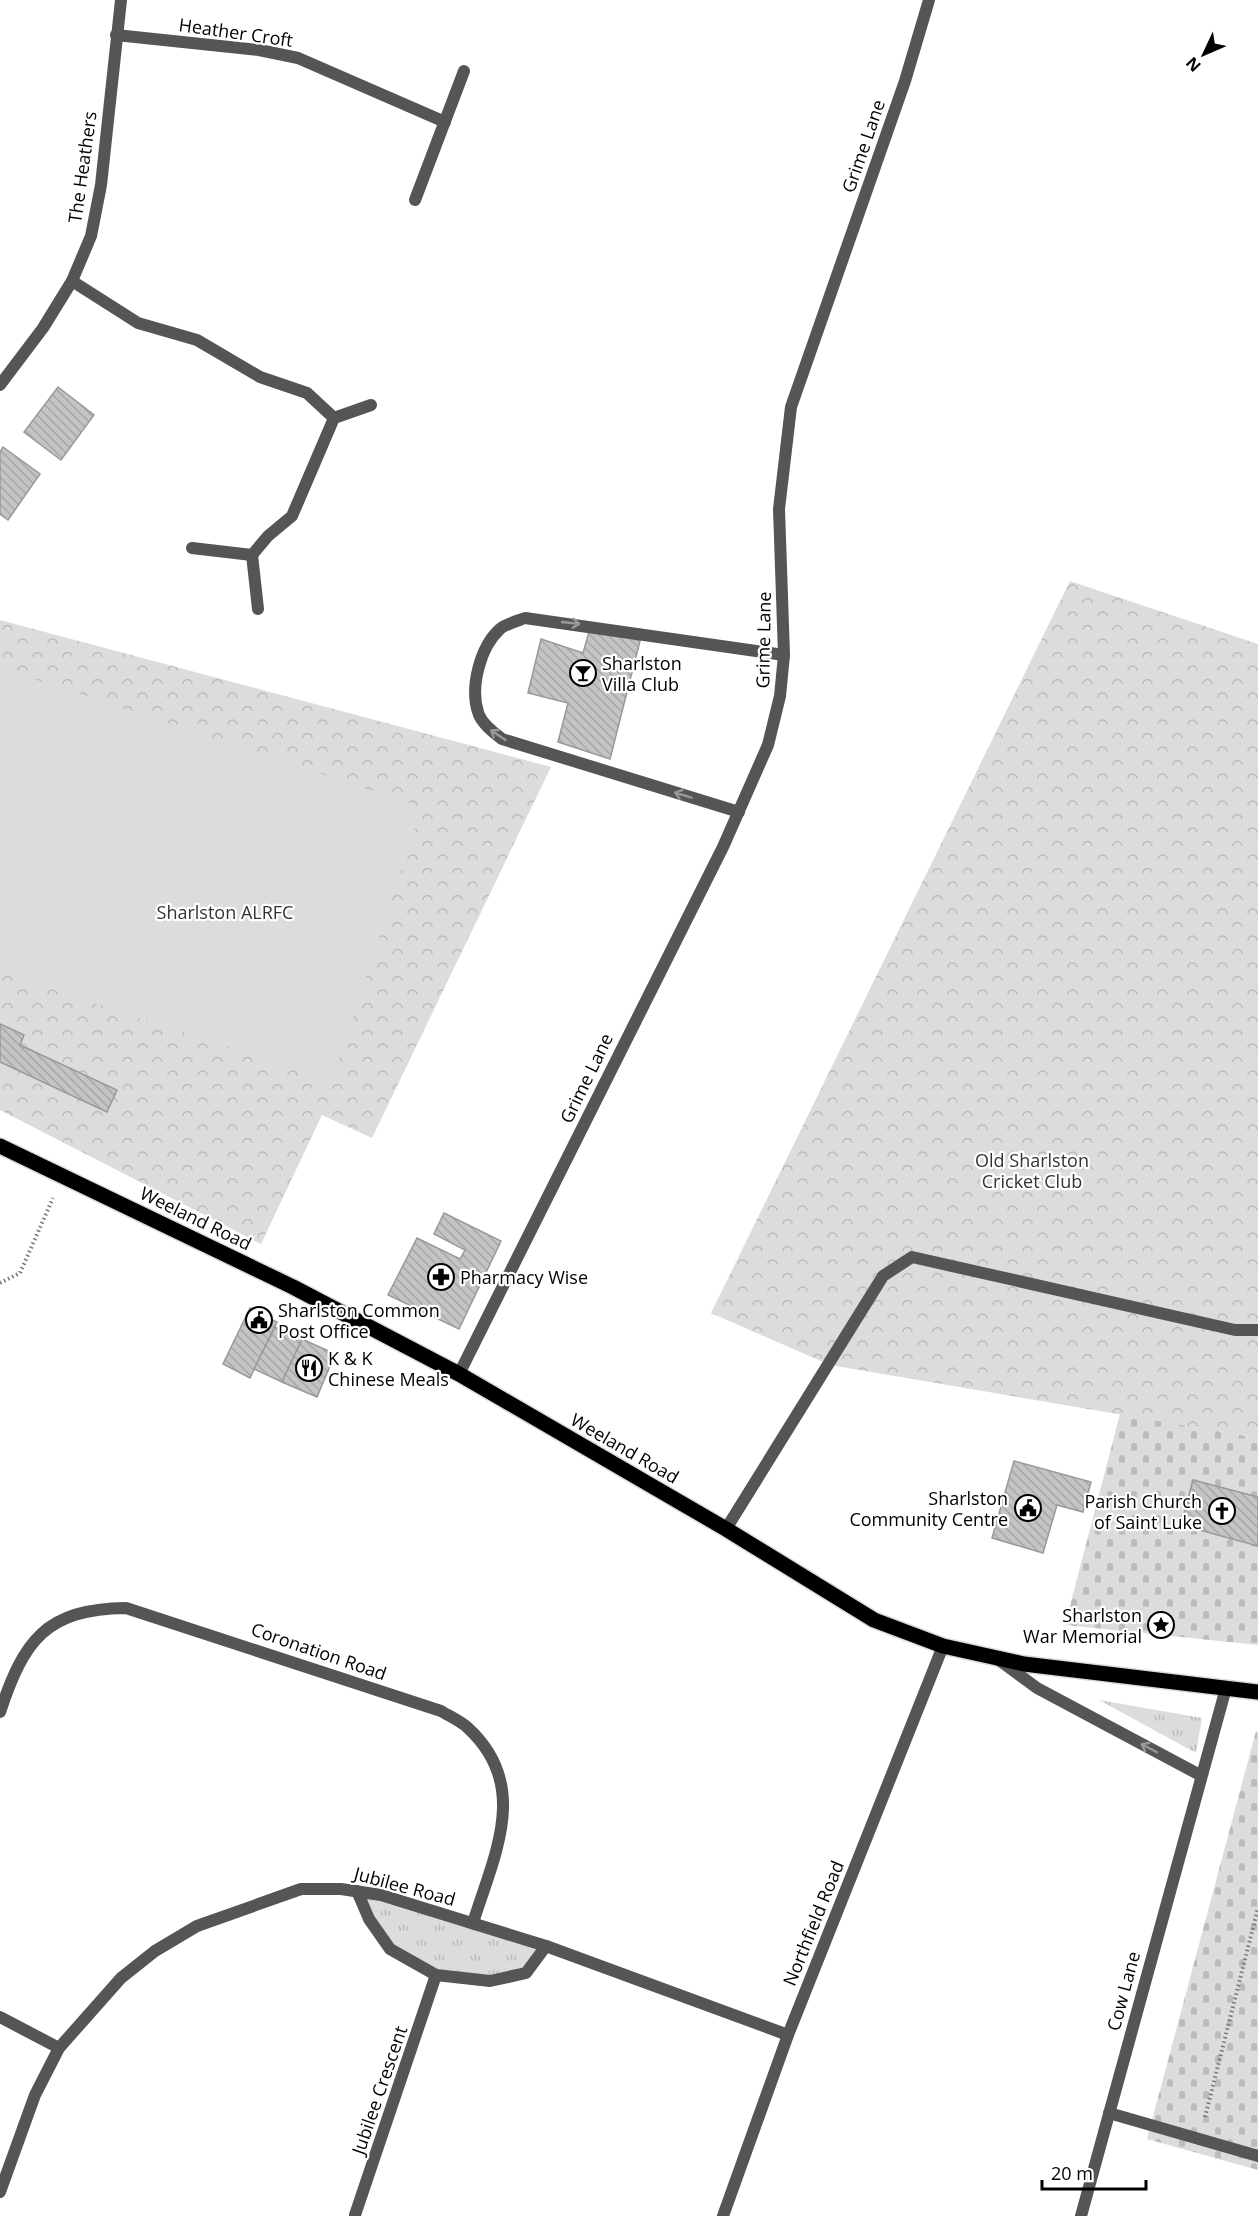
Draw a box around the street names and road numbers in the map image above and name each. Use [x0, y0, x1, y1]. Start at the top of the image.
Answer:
street label: Heather Croft [177, 12, 295, 52]
street label: Grime Lane [836, 96, 890, 196]
street label: The Heathers [62, 110, 102, 224]
street label: Grime Lane [750, 591, 776, 689]
street label: Grime Lane [554, 1029, 618, 1127]
street label: Weeland Road [136, 1181, 256, 1255]
street label: Weeland Road [567, 1407, 683, 1489]
street label: Coronation Road [248, 1617, 390, 1685]
street label: Northfield Road [777, 1857, 849, 1989]
street label: Jubilee Road [350, 1860, 458, 1911]
street label: Cow Lane [1101, 1949, 1145, 2033]
street label: Jubilee Crescent [345, 2023, 412, 2159]

